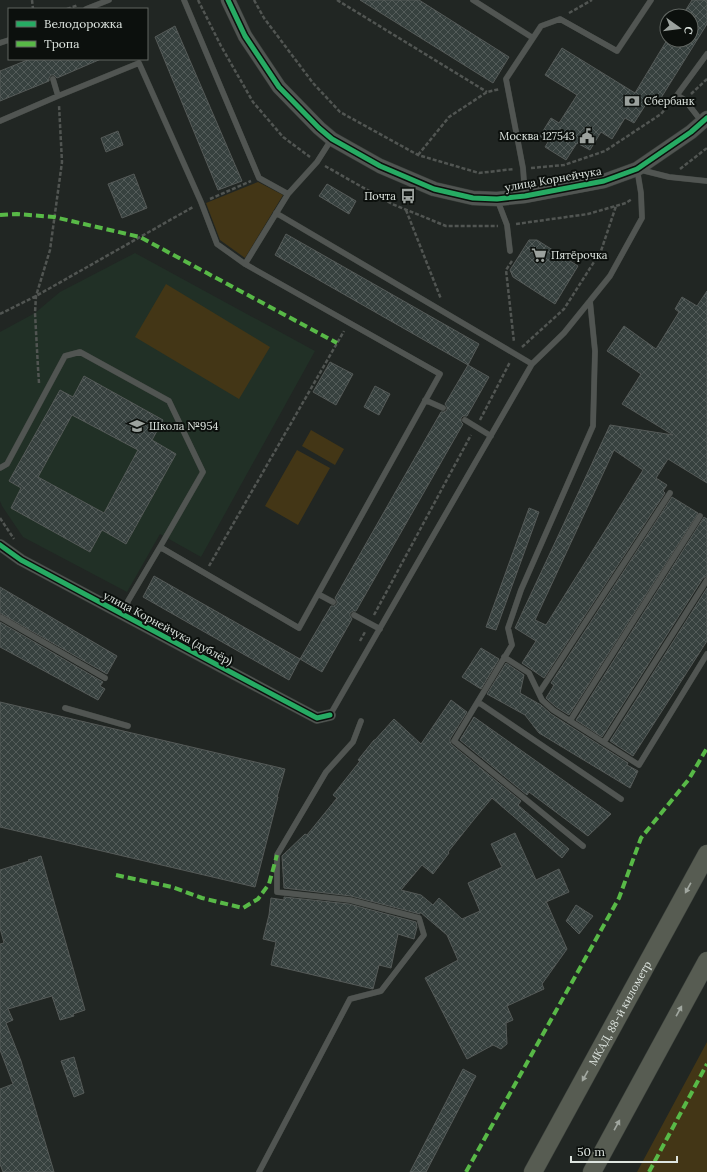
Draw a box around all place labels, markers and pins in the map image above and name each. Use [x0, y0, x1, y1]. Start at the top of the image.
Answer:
bank icon: Сбербанк [623, 92, 641, 110]
place label: Сбербанк [644, 94, 695, 108]
public building icon: Москва 127543 [578, 127, 596, 145]
place label: Москва 127543 [499, 129, 575, 143]
bus stop icon: Почта [399, 187, 417, 205]
place label: Почта [364, 189, 396, 203]
supermarket icon: Пятёрочка [530, 246, 548, 264]
place label: Пятёрочка [551, 248, 608, 262]
school or university icon: Школа №954 [128, 417, 146, 435]
place label: Школа №954 [149, 419, 218, 433]

